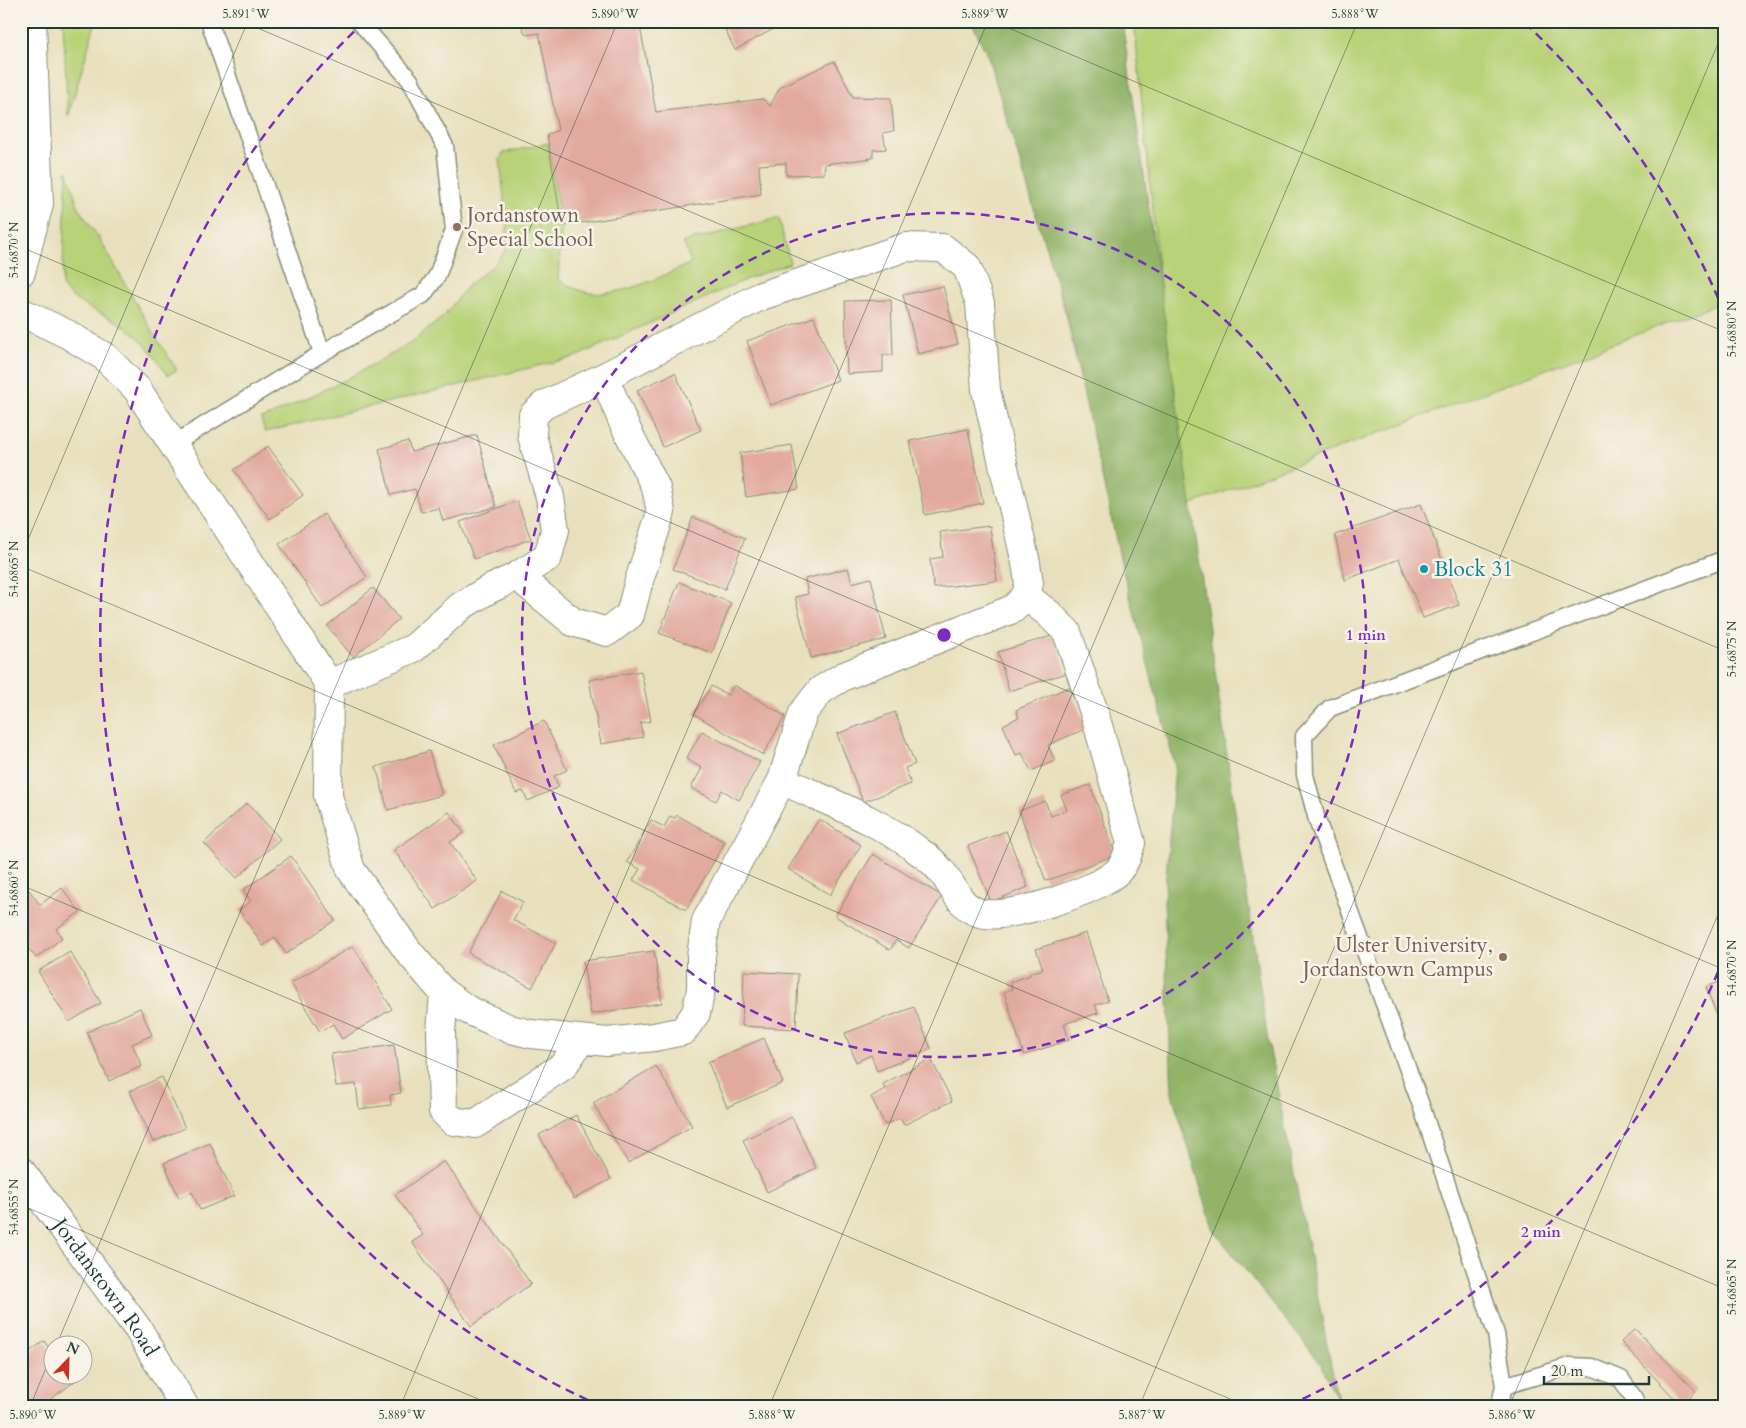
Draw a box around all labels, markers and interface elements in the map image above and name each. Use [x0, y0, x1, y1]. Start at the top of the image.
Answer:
text: 5.891°W [222, 6, 270, 22]
text: 5.890°W [591, 6, 639, 22]
text: 5.889°W [961, 6, 1009, 22]
text: 5.888°W [1331, 6, 1379, 22]
place label: Jordanstown Special School [464, 201, 593, 254]
text: 54.6870°N [6, 221, 22, 278]
marker: Jordanstown Special School [451, 221, 463, 233]
text: 54.6880°N [1724, 300, 1740, 357]
text: 54.6865°N [6, 540, 22, 597]
place label: Block 31 [1434, 555, 1513, 584]
marker: Block 31 [1418, 563, 1430, 575]
text: 54.6875°N [1724, 620, 1740, 677]
text: 1 min [1346, 625, 1386, 645]
centre of rings [935, 626, 953, 644]
text: 54.6860°N [6, 859, 22, 916]
place label: Ulster University, Jordanstown Campus [1300, 931, 1493, 984]
text: 54.6870°N [1724, 939, 1740, 996]
marker: Ulster University, Jordanstown Campus [1497, 951, 1509, 963]
text: 54.6855°N [6, 1178, 22, 1235]
street label: Jordanstown Road [44, 1210, 165, 1362]
text: 2 min [1521, 1222, 1561, 1242]
text: 54.6865°N [1724, 1258, 1740, 1315]
north arrow [42, 1336, 92, 1386]
text: N [64, 1337, 82, 1360]
scale bar [1544, 1353, 1648, 1385]
text: 20 m [1551, 1361, 1583, 1381]
text: 5.890°W [9, 1407, 57, 1423]
text: 5.889°W [378, 1407, 426, 1423]
text: 5.888°W [748, 1407, 796, 1423]
text: 5.887°W [1118, 1407, 1166, 1423]
text: 5.886°W [1488, 1407, 1536, 1423]

